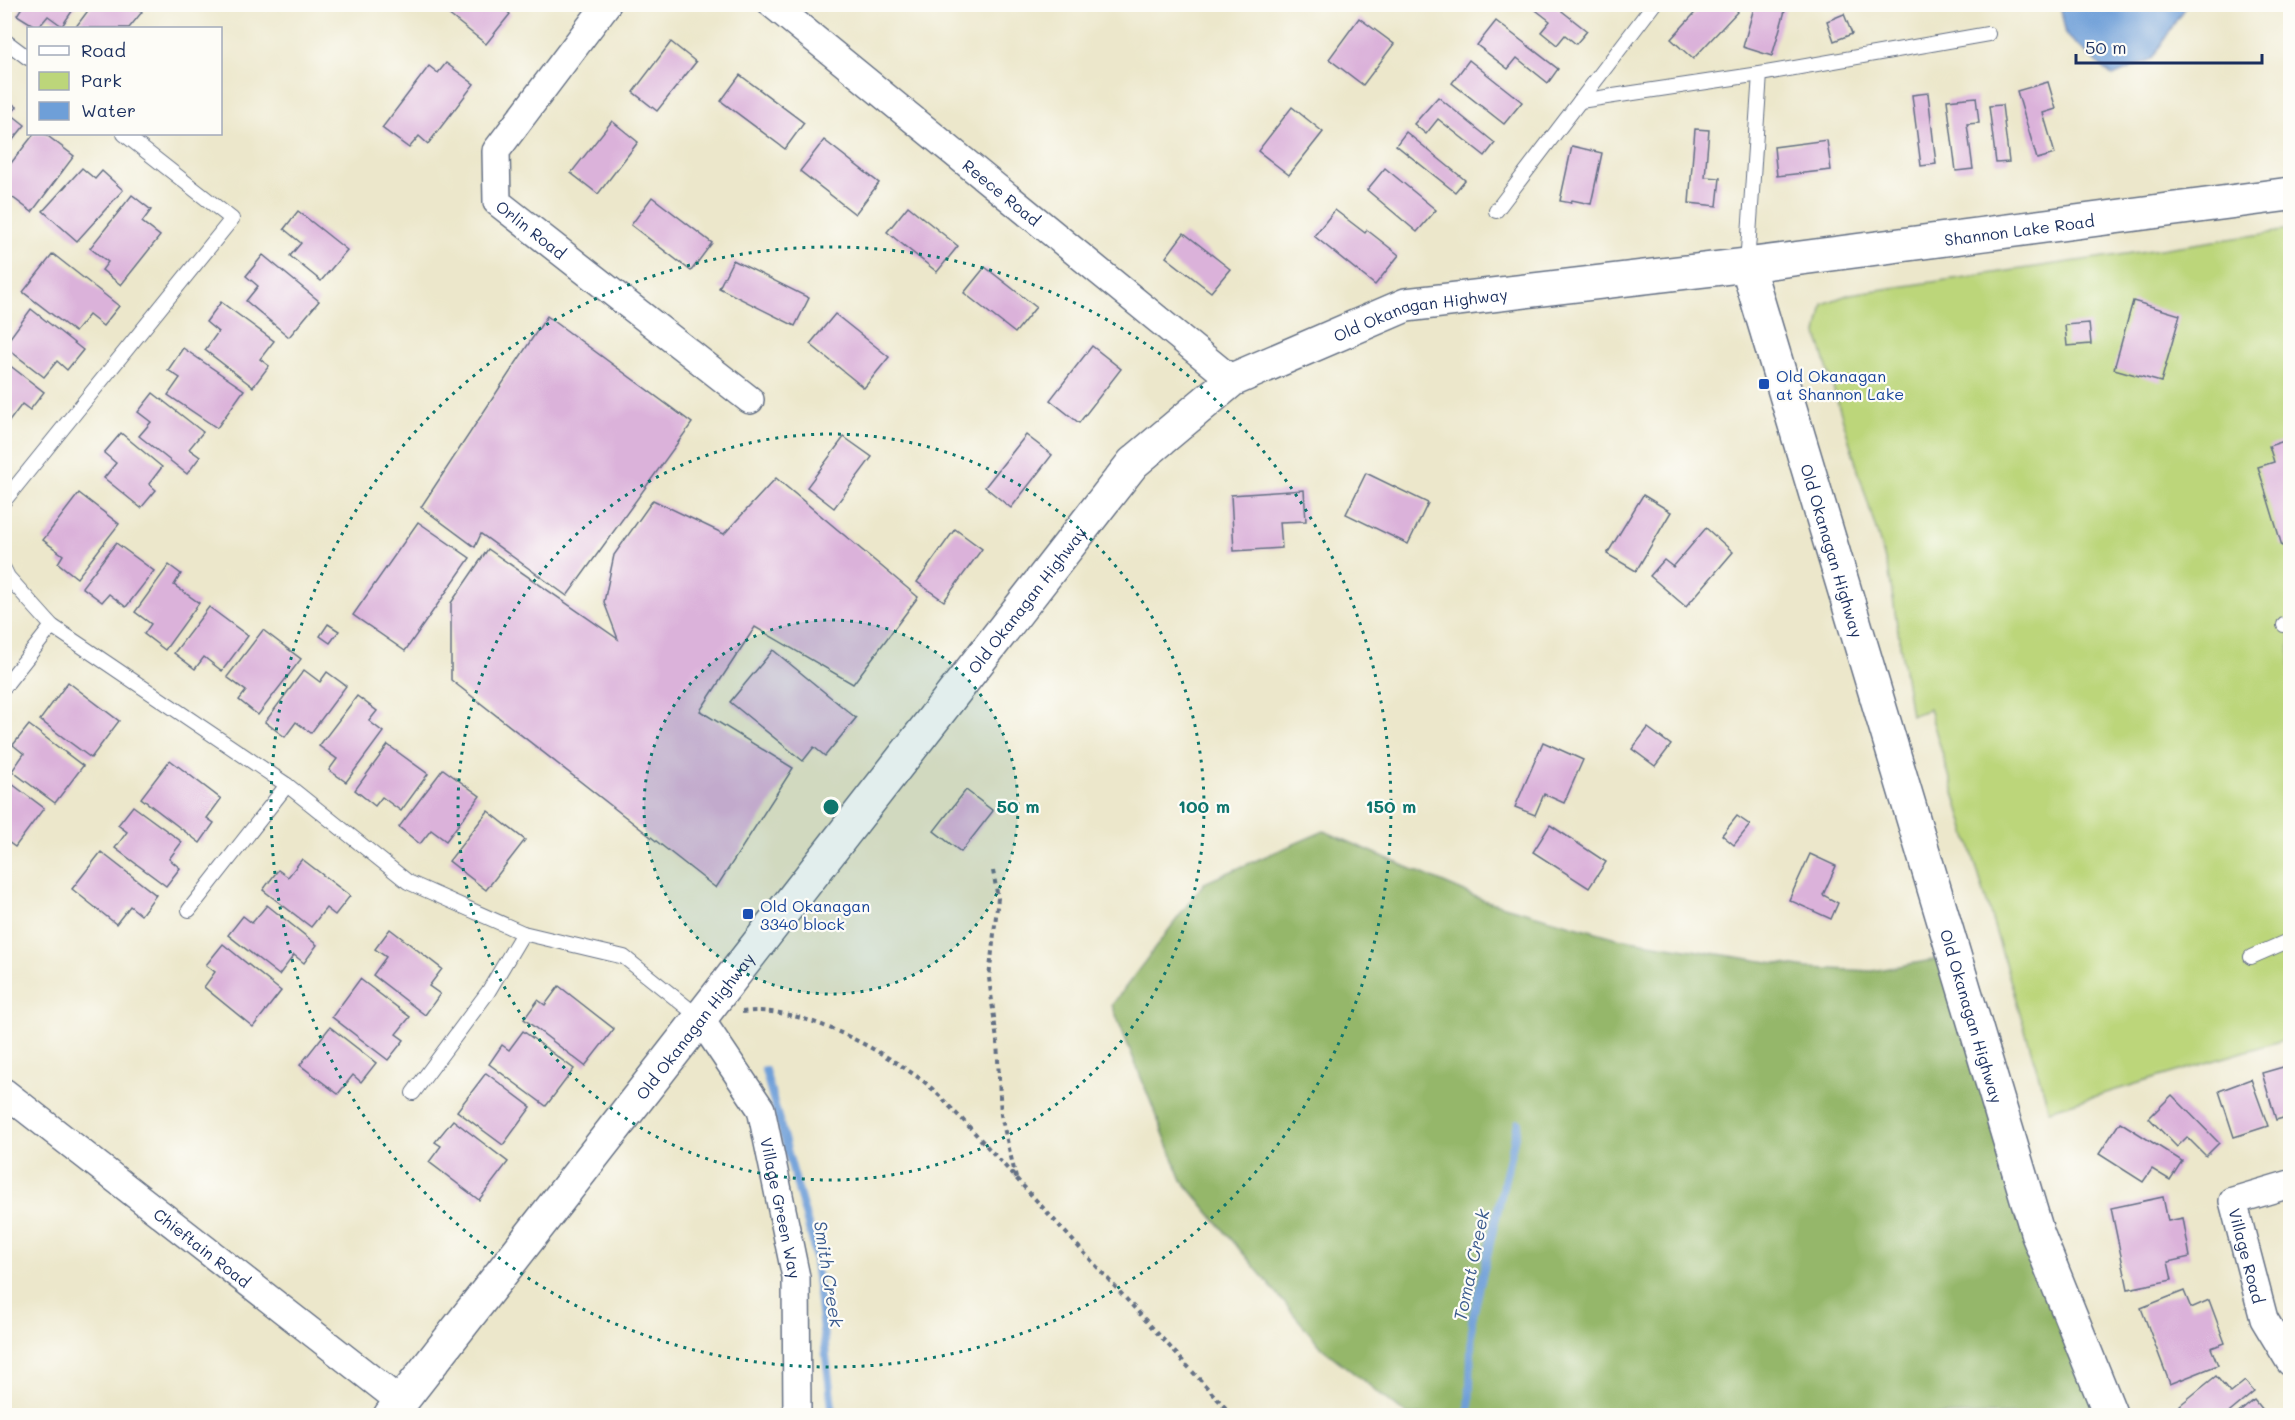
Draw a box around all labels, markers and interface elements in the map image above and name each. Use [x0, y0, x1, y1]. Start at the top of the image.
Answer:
legend [27, 27, 222, 135]
scale bar [2076, 27, 2262, 65]
text: 50 m [2085, 35, 2127, 59]
text: Road [81, 38, 126, 62]
text: Park [81, 68, 122, 92]
text: Water [81, 98, 136, 122]
street label: Reece Road [959, 154, 1045, 230]
street label: Orlin Road [492, 195, 571, 263]
street label: Shannon Lake Road [1943, 209, 2096, 250]
street label: Old Okanagan Highway [1330, 283, 1509, 346]
place label: Old Okanagan at Shannon Lake [1776, 365, 1904, 404]
marker: Old Okanagan at Shannon Lake [1757, 377, 1771, 391]
street label: Old Okanagan Highway [1797, 461, 1869, 640]
street label: Old Okanagan Highway [963, 522, 1090, 677]
text: 50 m [997, 794, 1039, 818]
text: 100 m [1178, 794, 1230, 818]
text: 150 m [1366, 794, 1416, 818]
centre of rings [821, 797, 841, 817]
place label: Old Okanagan 3340 block [760, 895, 870, 934]
marker: Old Okanagan 3340 block [741, 907, 755, 921]
street label: Old Okanagan Highway [1936, 926, 2008, 1105]
street label: Old Okanagan Highway [631, 948, 758, 1103]
street label: Village Green Way [757, 1135, 807, 1280]
street label: Chieftain Road [150, 1203, 255, 1291]
water label: Tomat Creek [1447, 1206, 1495, 1323]
street label: Village Road [2225, 1206, 2270, 1305]
water label: Smith Creek [809, 1219, 849, 1329]

